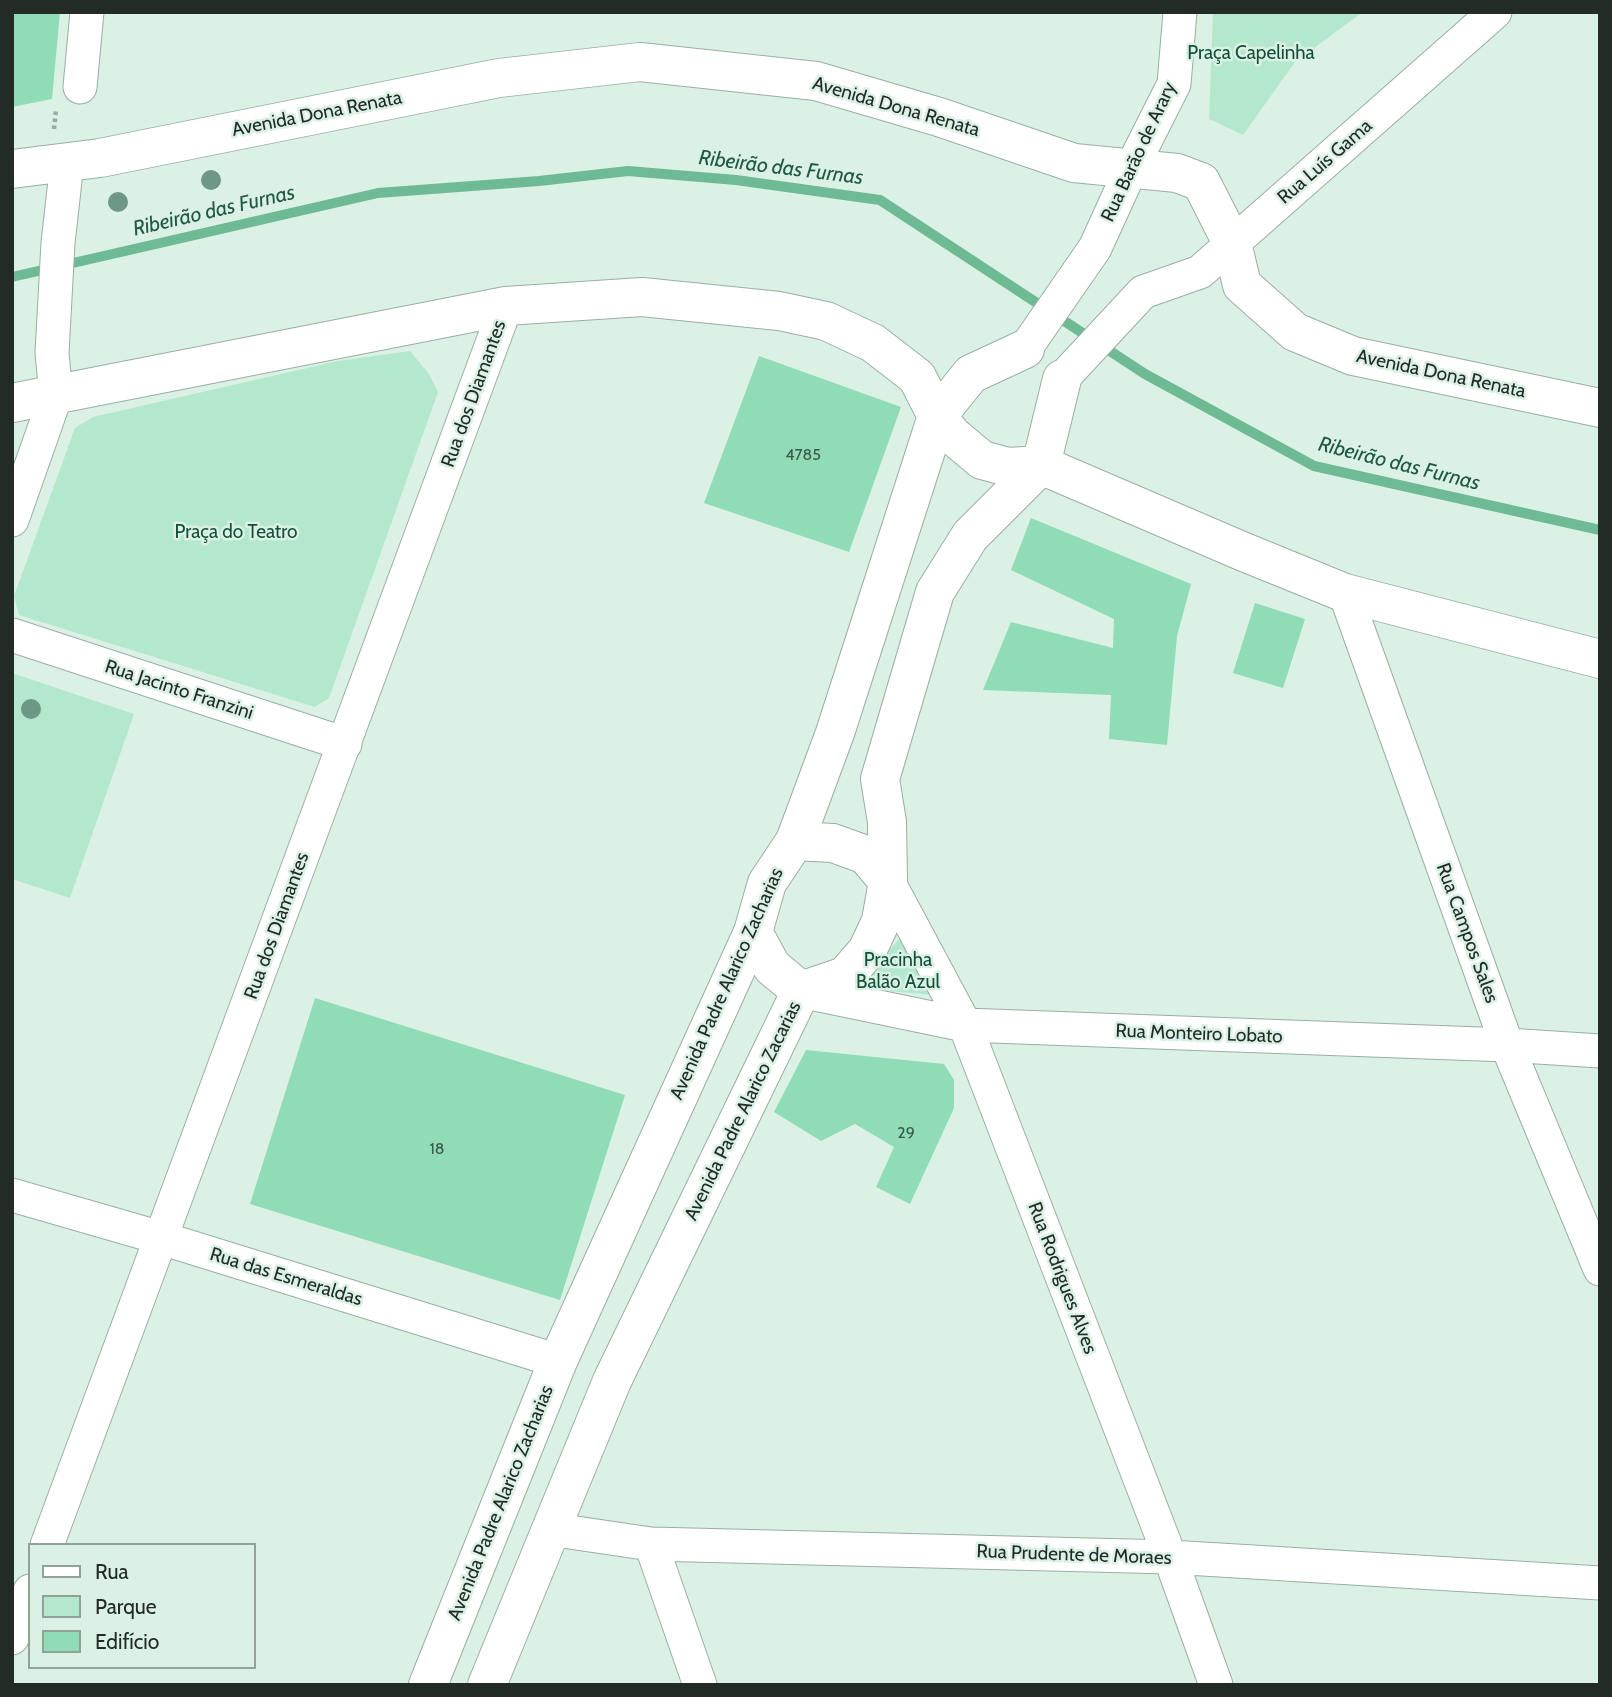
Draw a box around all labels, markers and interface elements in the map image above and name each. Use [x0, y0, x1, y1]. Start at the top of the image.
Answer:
park label: Praça Capelinha [1187, 42, 1315, 64]
street label: Avenida Dona Renata [810, 72, 982, 142]
street label: Rua Barão de Arary [1097, 78, 1181, 226]
street label: Avenida Dona Renata [230, 86, 404, 142]
street label: Rua Luís Gama [1273, 115, 1377, 209]
water label: Ribeirão das Furnas [697, 145, 865, 191]
water label: Ribeirão das Furnas [131, 180, 297, 242]
street label: Rua dos Diamantes [437, 317, 511, 471]
street label: Avenida Dona Renata [1354, 345, 1528, 403]
water label: Ribeirão das Furnas [1316, 432, 1482, 496]
house number: 4785 [785, 445, 821, 465]
park label: Praça do Teatro [175, 521, 297, 543]
street label: Rua Jacinto Franzini [102, 655, 256, 725]
street label: Rua dos Diamantes [240, 849, 314, 1003]
street label: Rua Campos Sales [1431, 860, 1503, 1006]
street label: Avenida Padre Alarico Zacharias [665, 865, 789, 1103]
park label: Pracinha Balão Azul [856, 949, 940, 993]
street label: Avenida Padre Alarico Zacarias [680, 998, 806, 1224]
street label: Rua Monteiro Lobato [1115, 1020, 1283, 1048]
house number: 29 [897, 1123, 915, 1143]
house number: 18 [430, 1139, 444, 1159]
street label: Rua Rodrigues Alves [1023, 1199, 1101, 1357]
street label: Rua das Esmeraldas [207, 1243, 365, 1311]
street label: Avenida Padre Alarico Zacharias [443, 1382, 559, 1624]
street label: Rua Prudente de Moraes [976, 1540, 1172, 1570]
legend [28, 1543, 256, 1669]
text: Rua [95, 1559, 129, 1584]
text: Parque [95, 1594, 157, 1619]
text: Edifício [95, 1629, 159, 1654]

